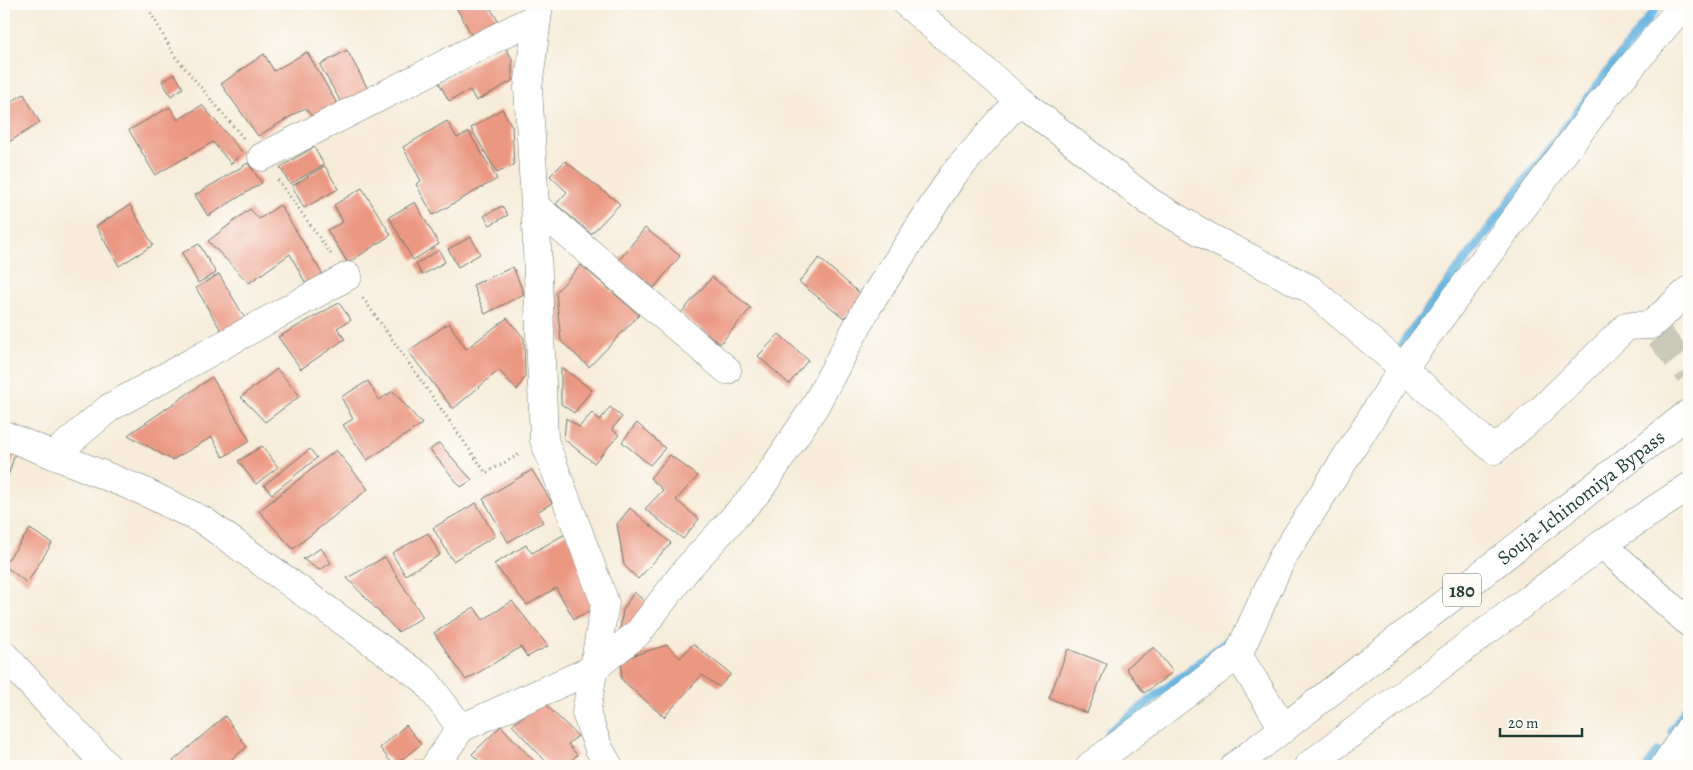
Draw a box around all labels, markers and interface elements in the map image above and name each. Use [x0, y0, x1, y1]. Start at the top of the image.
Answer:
street label: Souja-Ichinomiya Bypass [1492, 424, 1671, 571]
road number: 180 [1443, 574, 1481, 606]
scale bar [1500, 705, 1583, 737]
text: 20 m [1508, 713, 1539, 733]

